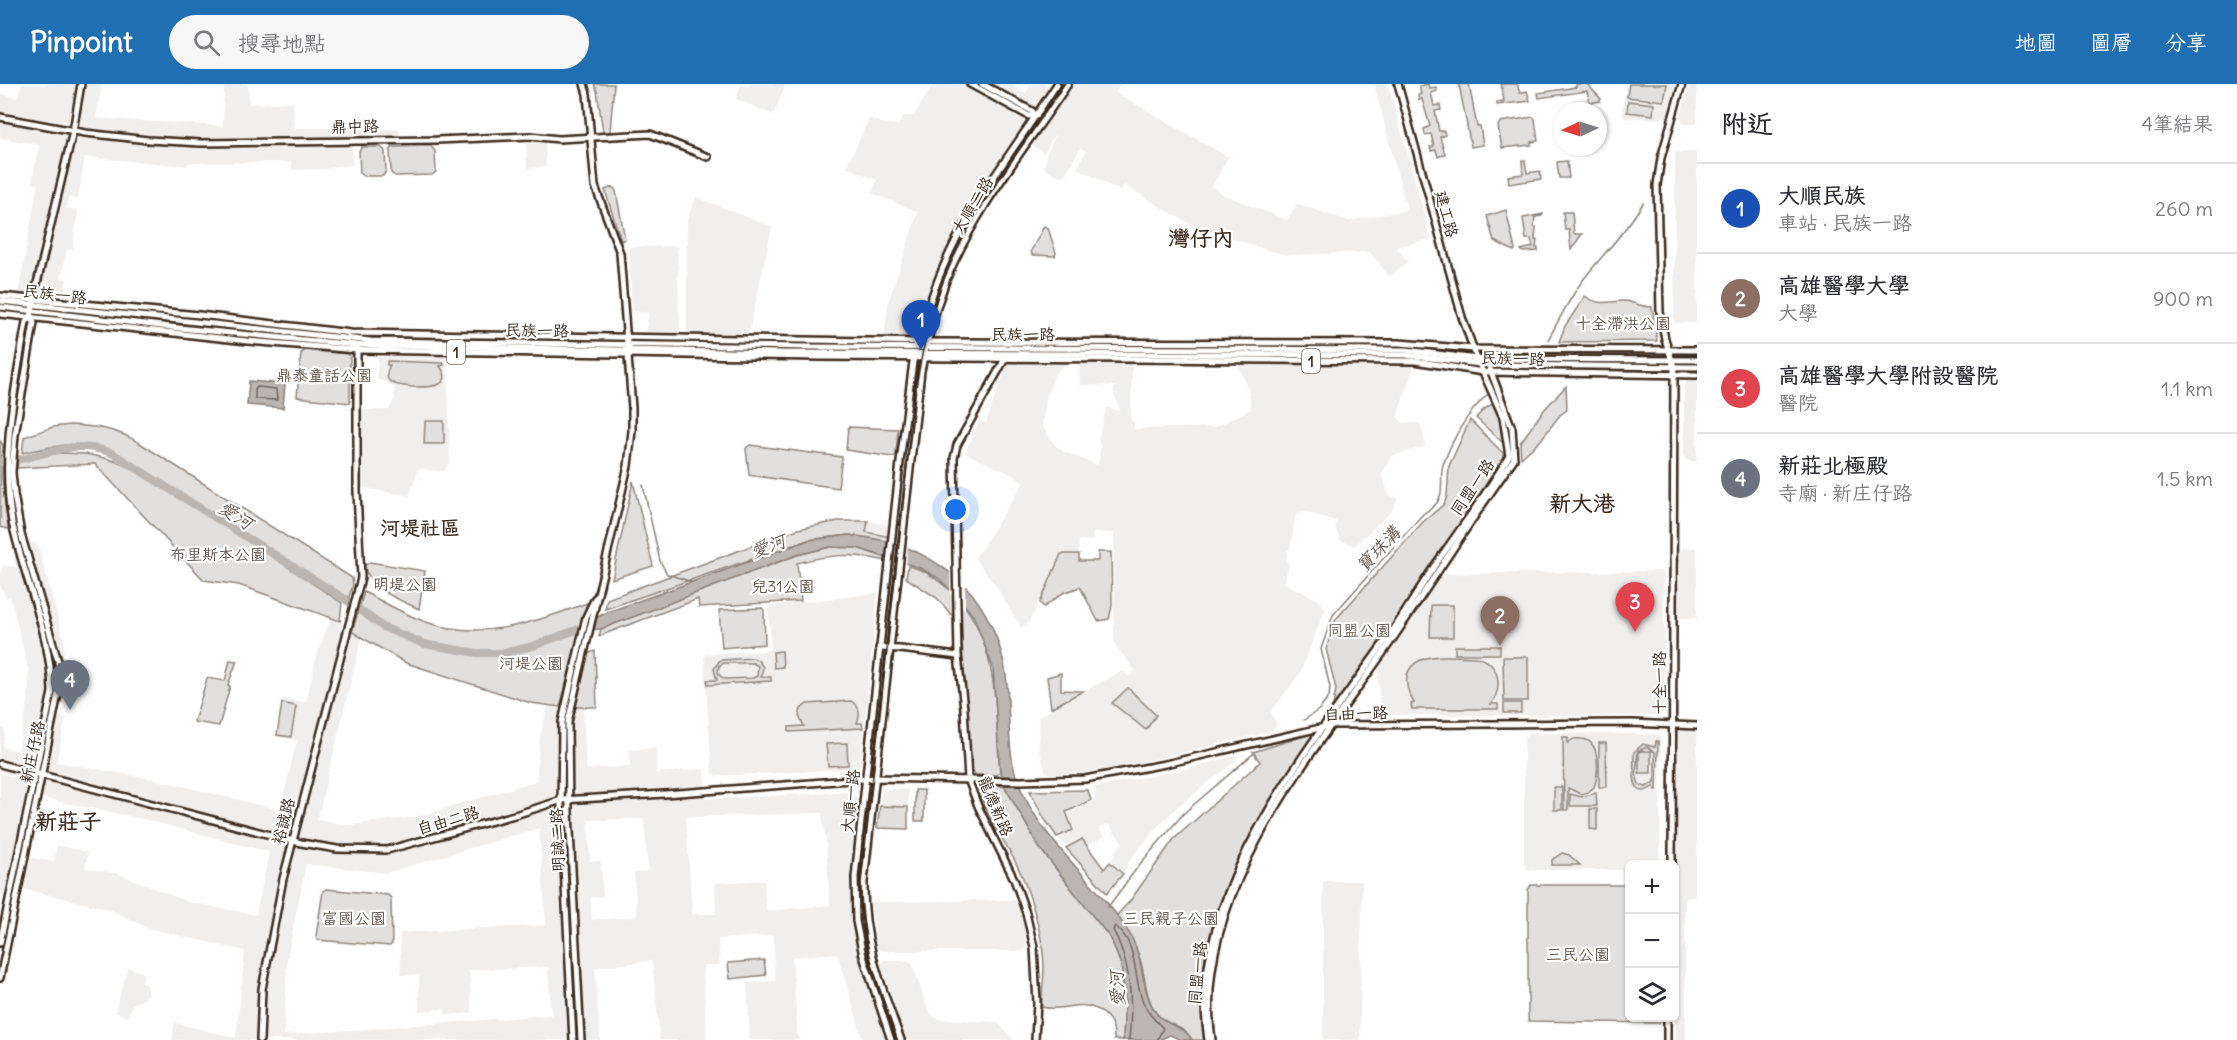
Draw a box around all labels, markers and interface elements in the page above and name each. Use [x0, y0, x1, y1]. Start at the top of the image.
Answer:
search box [169, 15, 589, 69]
text: Pinpoint [30, 24, 133, 60]
icon: search [190, 26, 223, 59]
text: 搜尋地點 [238, 29, 326, 57]
text: 地圖 [2015, 29, 2057, 56]
text: 圖層 [2090, 29, 2132, 56]
text: 分享 [2165, 29, 2207, 56]
north arrow [1553, 102, 1607, 156]
text: 附近 [1721, 107, 1773, 140]
text: 4筆結果 [2141, 111, 2213, 136]
street label: 鼎中路 [331, 116, 379, 136]
street label: 大順二路 [947, 172, 997, 238]
text: 大順民族 [1778, 181, 1866, 209]
street label: 建工路 [1431, 188, 1463, 240]
text: 1 [1737, 196, 1744, 221]
text: 260 m [2155, 196, 2213, 221]
text: 車站 · 民族一路 [1778, 210, 1912, 235]
district label: 灣仔內 [1168, 224, 1234, 252]
text: 高雄醫學大學 [1778, 271, 1910, 299]
street label: 民族一路 [22, 280, 88, 308]
text: 2 [1735, 286, 1746, 311]
text: 900 m [2153, 286, 2213, 311]
pin: 1 [902, 300, 940, 350]
text: 大學 [1778, 300, 1818, 325]
park label: 十全滯洪公園 [1575, 313, 1671, 333]
street label: 民族一路 [505, 319, 569, 341]
street label: 民族一路 [991, 324, 1055, 344]
road number: 1 [447, 340, 465, 364]
street label: 民族一路 [1481, 347, 1545, 369]
road number: 1 [1302, 349, 1320, 373]
text: 高雄醫學大學附設醫院 [1778, 361, 1998, 389]
park label: 鼎泰童話公園 [276, 365, 372, 385]
text: 3 [1735, 376, 1746, 401]
text: 1.1 km [2161, 376, 2213, 401]
text: 醫院 [1778, 390, 1818, 415]
text: 新莊北極殿 [1778, 451, 1888, 479]
street label: 同盟一路 [1446, 455, 1498, 519]
text: 4 [1735, 466, 1746, 491]
text: 1.5 km [2157, 466, 2213, 491]
text: 寺廟 · 新庄仔路 [1778, 480, 1912, 505]
district label: 新大港 [1549, 489, 1615, 517]
your location [941, 495, 970, 524]
water label: 愛河 [215, 496, 260, 536]
district label: 河堤社區 [380, 515, 460, 540]
water label: 寶珠溝 [1351, 520, 1406, 577]
water label: 愛河 [747, 528, 792, 563]
park label: 布里斯本公園 [170, 544, 266, 564]
park label: 明堤公園 [373, 574, 437, 594]
park label: 兒31公園 [751, 576, 815, 596]
pin: 3 [1616, 582, 1654, 632]
pin: 2 [1480, 596, 1520, 646]
park label: 同盟公園 [1327, 620, 1391, 640]
street label: 十全一路 [1649, 651, 1669, 715]
park label: 河堤公園 [499, 653, 563, 673]
pin: 4 [50, 660, 90, 710]
street label: 自由一路 [1324, 702, 1388, 724]
street label: 新庄仔路 [16, 719, 48, 785]
street label: 大順一路 [837, 768, 863, 834]
street label: 龍德新路 [974, 773, 1018, 839]
street label: 裕誠路 [267, 795, 299, 847]
street label: 自由二路 [414, 802, 482, 838]
district label: 新莊子 [35, 807, 101, 835]
street label: 明誠二路 [546, 808, 568, 872]
map controls [1625, 860, 1679, 1022]
button: + [1625, 860, 1679, 914]
park label: 富國公園 [322, 908, 386, 928]
park label: 三民親子公園 [1123, 908, 1219, 928]
button: − [1625, 914, 1679, 968]
street label: 同盟一路 [1184, 940, 1210, 1006]
park label: 三民公園 [1546, 944, 1610, 964]
water label: 愛河 [1104, 967, 1130, 1008]
button: layers [1625, 968, 1679, 1022]

